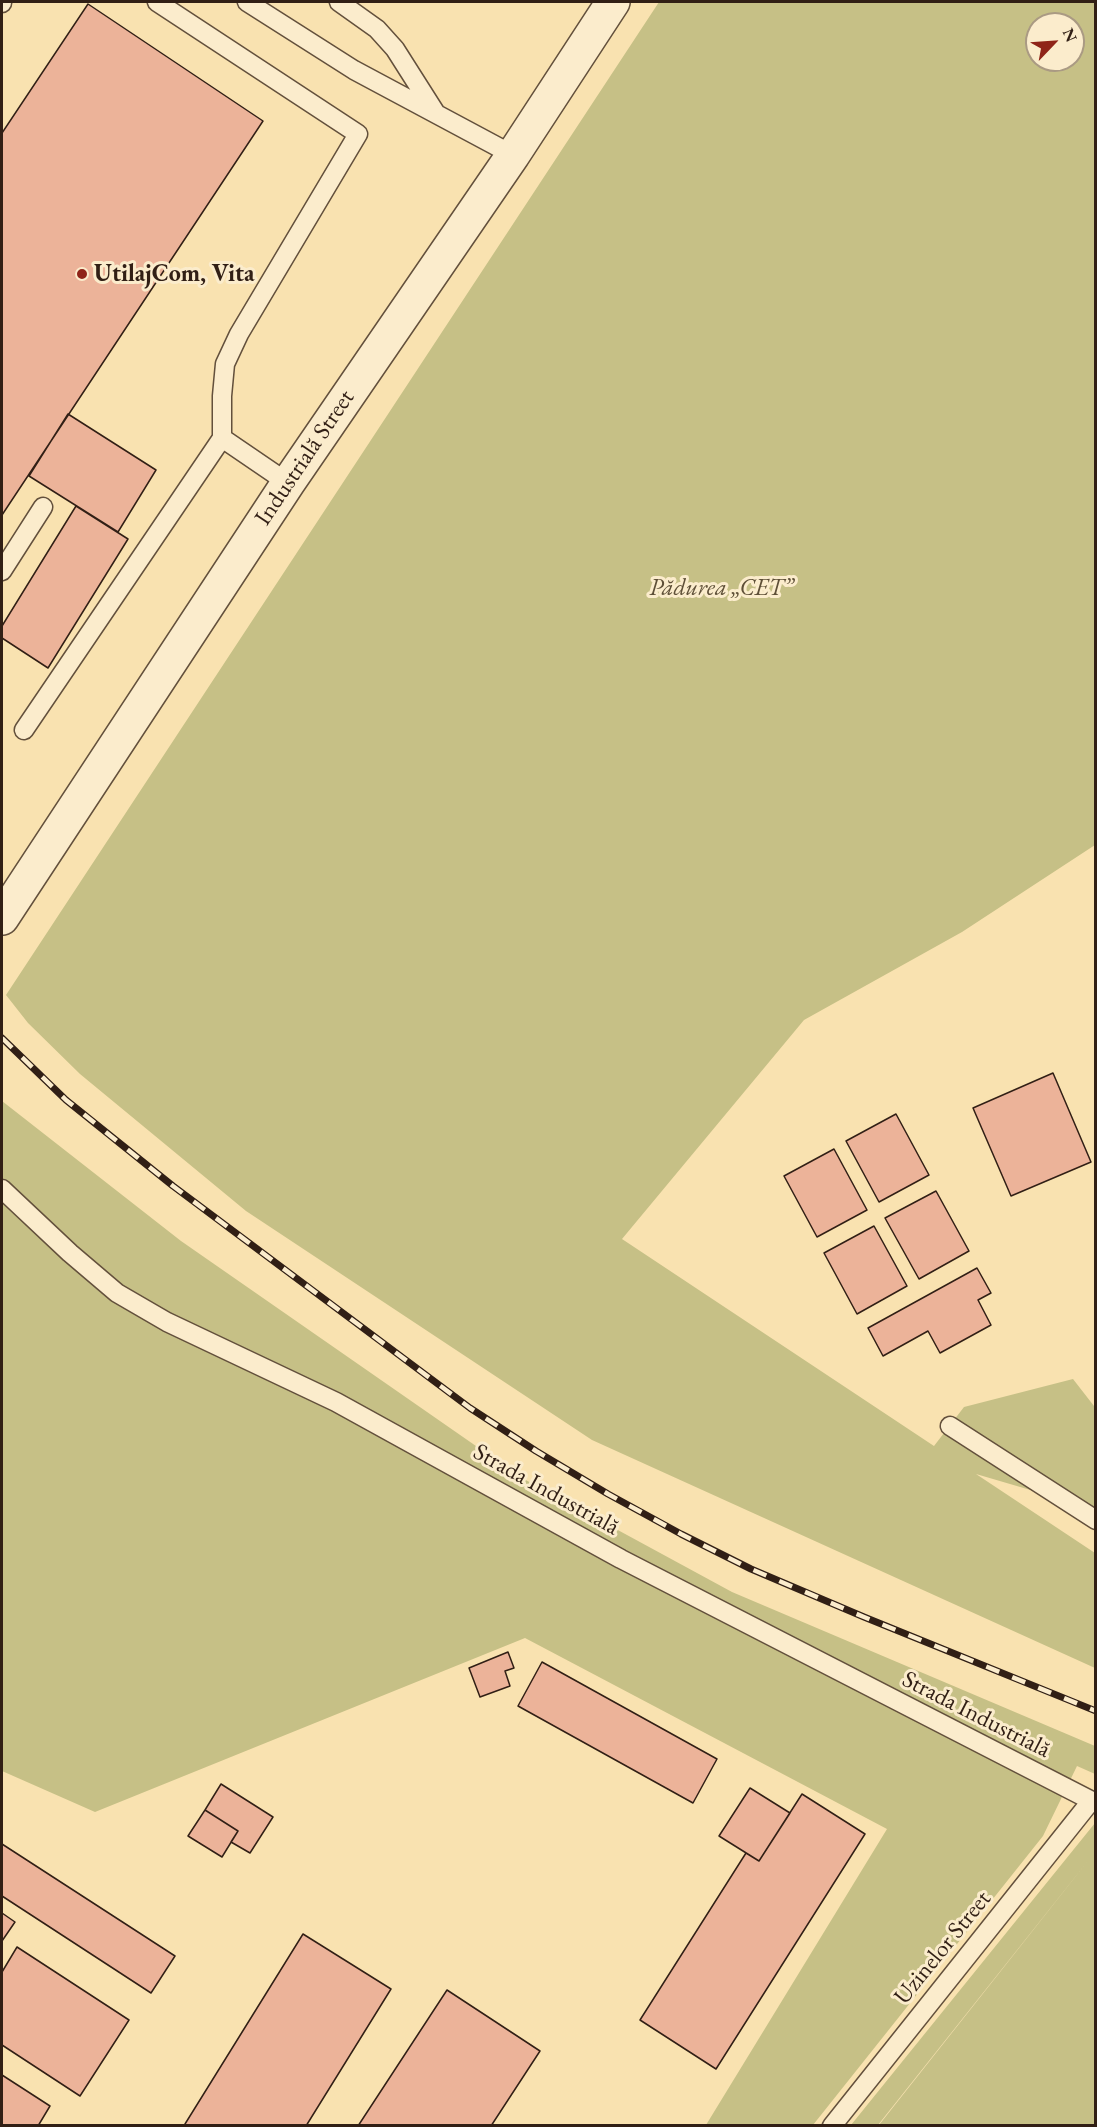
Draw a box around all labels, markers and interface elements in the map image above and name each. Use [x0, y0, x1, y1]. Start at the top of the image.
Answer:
north arrow [1025, 12, 1085, 72]
text: N [1058, 25, 1082, 45]
place label: UtilajCom, Vita [94, 260, 255, 288]
marker: UtilajCom, Vita [75, 267, 89, 281]
street label: Industrială Street [249, 385, 361, 531]
park label: Pădurea „CET” [649, 574, 793, 602]
street label: Strada Industrială [468, 1438, 624, 1542]
street label: Strada Industrială [897, 1665, 1055, 1765]
street label: Uzinelor Street [888, 1885, 998, 2011]

